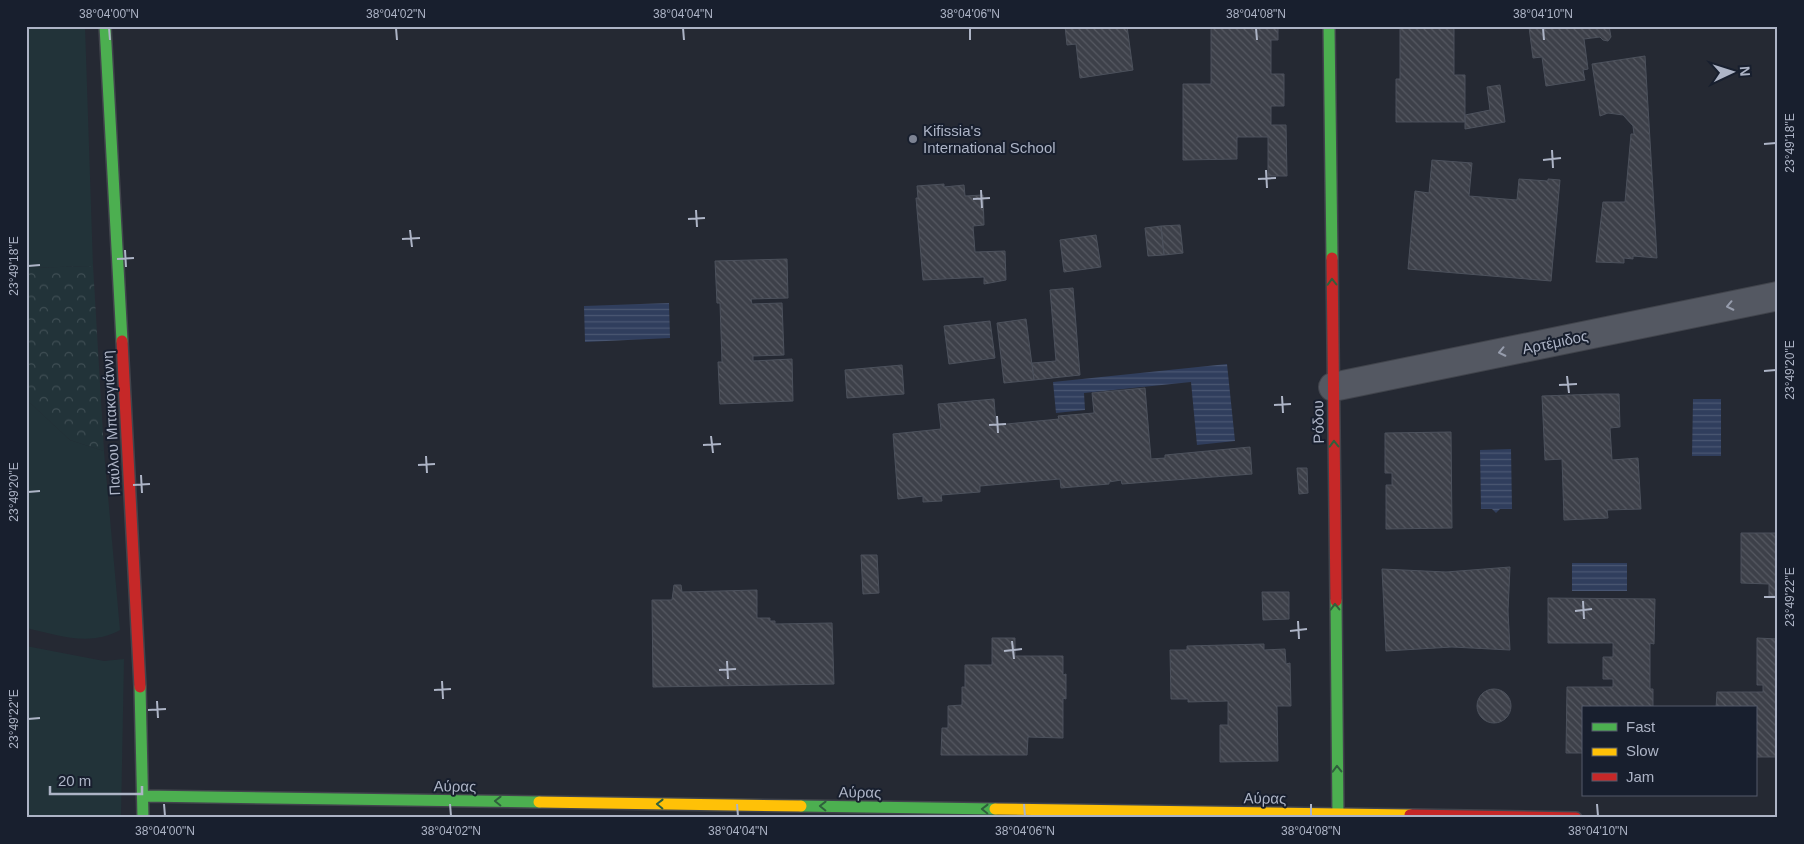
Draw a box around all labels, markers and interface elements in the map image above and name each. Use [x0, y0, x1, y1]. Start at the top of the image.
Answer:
text: 38°04'00"N [79, 7, 139, 21]
text: 38°04'02"N [366, 7, 426, 21]
text: 38°04'04"N [653, 7, 713, 21]
text: 38°04'06"N [940, 7, 1000, 21]
text: 38°04'08"N [1226, 7, 1286, 21]
text: 38°04'10"N [1513, 7, 1573, 21]
north arrow [1706, 48, 1756, 98]
text: N [1737, 65, 1753, 77]
text: 23°49'18"E [1783, 113, 1797, 173]
place label: Kifissia's International School [923, 122, 1056, 156]
marker: Kifissia's International School [907, 133, 919, 145]
text: 23°49'18"E [7, 236, 21, 296]
one-way arrow [1327, 277, 1337, 285]
one-way arrow [1726, 300, 1734, 310]
street label: Αρτέμιδος [1521, 327, 1589, 357]
text: 23°49'20"E [1783, 340, 1797, 400]
one-way arrow [1498, 347, 1507, 357]
street label: Παύλου Μπακογιάννη [99, 350, 123, 496]
street label: Ρόδου [1309, 400, 1327, 444]
one-way arrow [1329, 440, 1339, 448]
text: 23°49'20"E [7, 462, 21, 522]
text: 23°49'22"E [1783, 567, 1797, 627]
one-way arrow [1330, 602, 1341, 610]
text: 23°49'22"E [7, 689, 21, 749]
legend [1582, 706, 1756, 796]
text: Fast [1626, 718, 1656, 735]
text: Slow [1626, 742, 1659, 759]
scale bar [50, 764, 142, 796]
one-way arrow [1332, 765, 1342, 772]
text: Jam [1626, 768, 1654, 785]
text: 20 m [58, 772, 91, 789]
street label: Αύρας [434, 777, 476, 795]
street label: Αύρας [839, 783, 881, 801]
street label: Αύρας [1244, 789, 1286, 807]
one-way arrow [494, 796, 502, 806]
one-way arrow [656, 799, 664, 809]
one-way arrow [818, 801, 826, 811]
one-way arrow [981, 803, 989, 814]
text: 38°04'00"N [135, 824, 195, 838]
text: 38°04'02"N [421, 824, 481, 838]
text: 38°04'04"N [708, 824, 768, 838]
text: 38°04'06"N [995, 824, 1055, 838]
text: 38°04'08"N [1281, 824, 1341, 838]
text: 38°04'10"N [1568, 824, 1628, 838]

